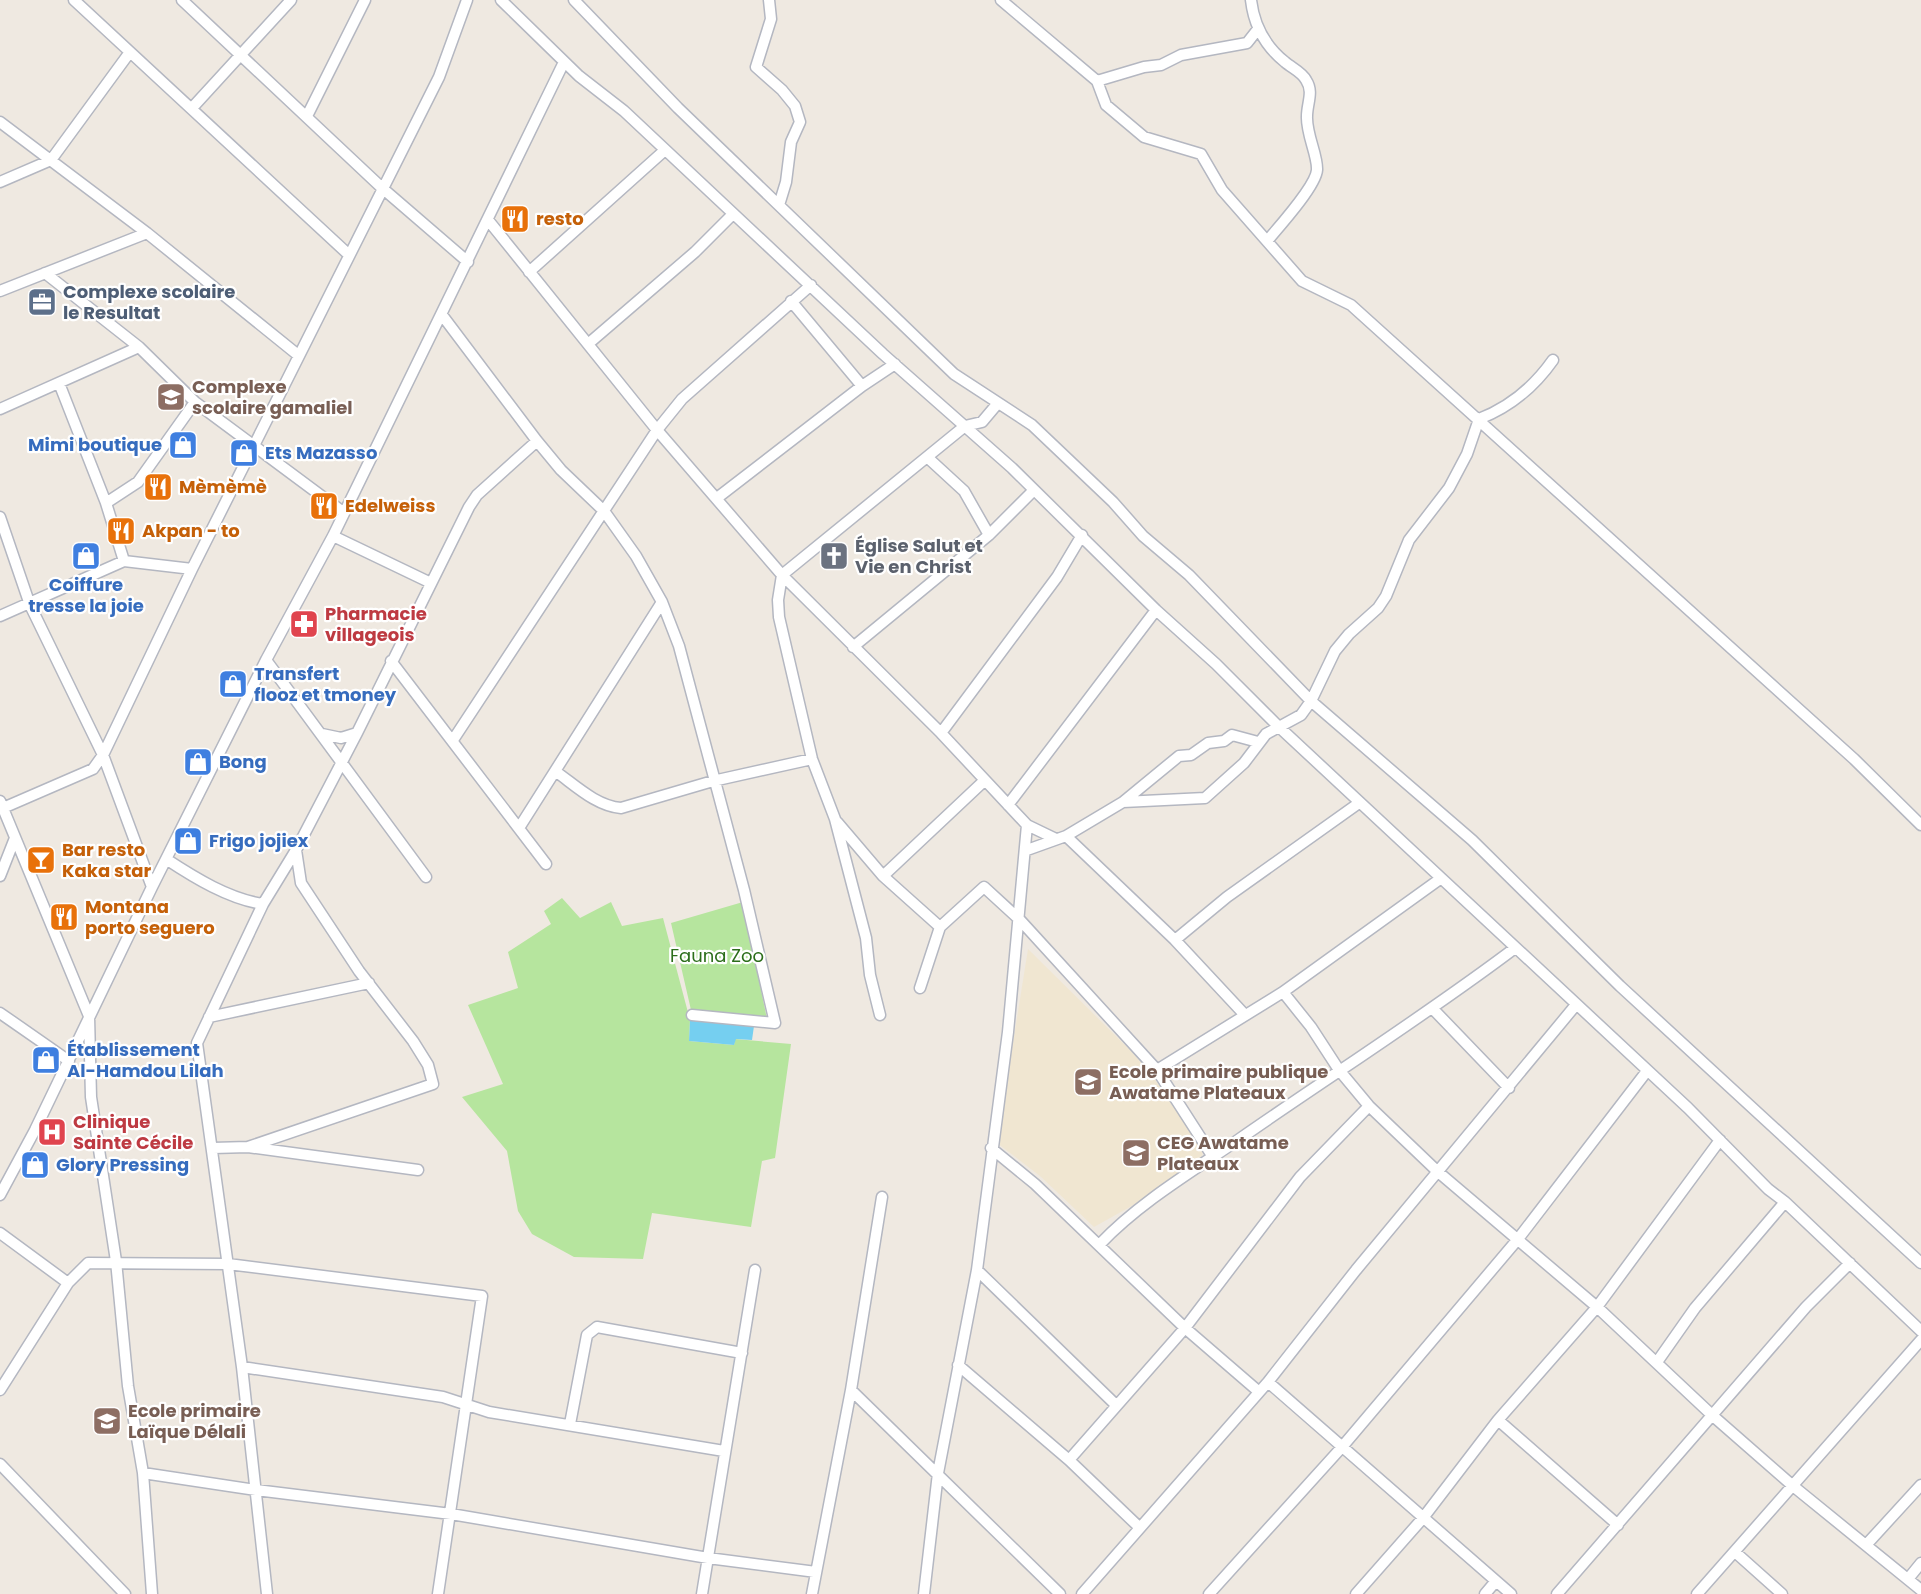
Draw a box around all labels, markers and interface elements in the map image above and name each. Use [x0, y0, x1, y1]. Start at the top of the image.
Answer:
restaurant icon: resto [499, 203, 531, 235]
place label: resto [536, 206, 584, 231]
place label: Complexe scolaire le Resultat [63, 279, 235, 325]
office icon: Complexe scolaire le Resultat [26, 286, 58, 318]
place label: Complexe scolaire gamaliel [192, 374, 353, 420]
school or university icon: Complexe scolaire gamaliel [155, 381, 187, 413]
shop icon: Mimi boutique [167, 429, 199, 461]
place label: Mimi boutique [28, 432, 162, 457]
shop icon: Ets Mazasso [228, 437, 260, 469]
place label: Ets Mazasso [265, 440, 377, 465]
restaurant icon: Mèmèmè [142, 471, 174, 503]
place label: Mèmèmè [179, 474, 267, 499]
restaurant icon: Edelweiss [308, 490, 340, 522]
place label: Edelweiss [345, 493, 435, 518]
restaurant icon: Akpan - to [105, 515, 137, 547]
place label: Akpan - to [142, 518, 240, 543]
place label: Église Salut et Vie en Christ [855, 533, 983, 579]
shop icon: Coiffure tresse la joie [70, 540, 102, 572]
church icon: Église Salut et Vie en Christ [818, 540, 850, 572]
place label: Coiffure tresse la joie [28, 572, 144, 618]
place label: Pharmacie villageois [325, 601, 427, 647]
pharmacy icon: Pharmacie villageois [288, 608, 320, 640]
place label: Transfert flooz et tmoney [254, 661, 397, 707]
shop icon: Transfert flooz et tmoney [217, 668, 249, 700]
shop icon: Bong [182, 746, 214, 778]
place label: Bong [219, 749, 267, 774]
shop icon: Frigo jojiex [172, 825, 204, 857]
place label: Frigo jojiex [209, 828, 309, 853]
place label: Bar resto Kaka star [62, 837, 152, 883]
bar icon: Bar resto Kaka star [25, 844, 57, 876]
place label: Montana porto seguero [85, 894, 215, 940]
restaurant icon: Montana porto seguero [48, 901, 80, 933]
park label: Fauna Zoo [670, 943, 764, 968]
place label: Établissement Al-Hamdou Lilah [67, 1037, 224, 1083]
shop icon: Établissement Al-Hamdou Lilah [30, 1044, 62, 1076]
place label: Ecole primaire publique Awatame Plateaux [1109, 1059, 1328, 1105]
school or university icon: Ecole primaire publique Awatame Plateaux [1072, 1066, 1104, 1098]
place label: Clinique Sainte Cécile [73, 1109, 193, 1155]
hospital icon: Clinique Sainte Cécile [36, 1116, 68, 1148]
place label: CEG Awatame Plateaux [1157, 1130, 1289, 1176]
school or university icon: CEG Awatame Plateaux [1120, 1137, 1152, 1169]
shop icon: Glory Pressing [19, 1149, 51, 1181]
place label: Glory Pressing [56, 1152, 189, 1177]
place label: Ecole primaire Laïque Délali [128, 1398, 261, 1444]
school or university icon: Ecole primaire Laïque Délali [91, 1405, 123, 1437]

